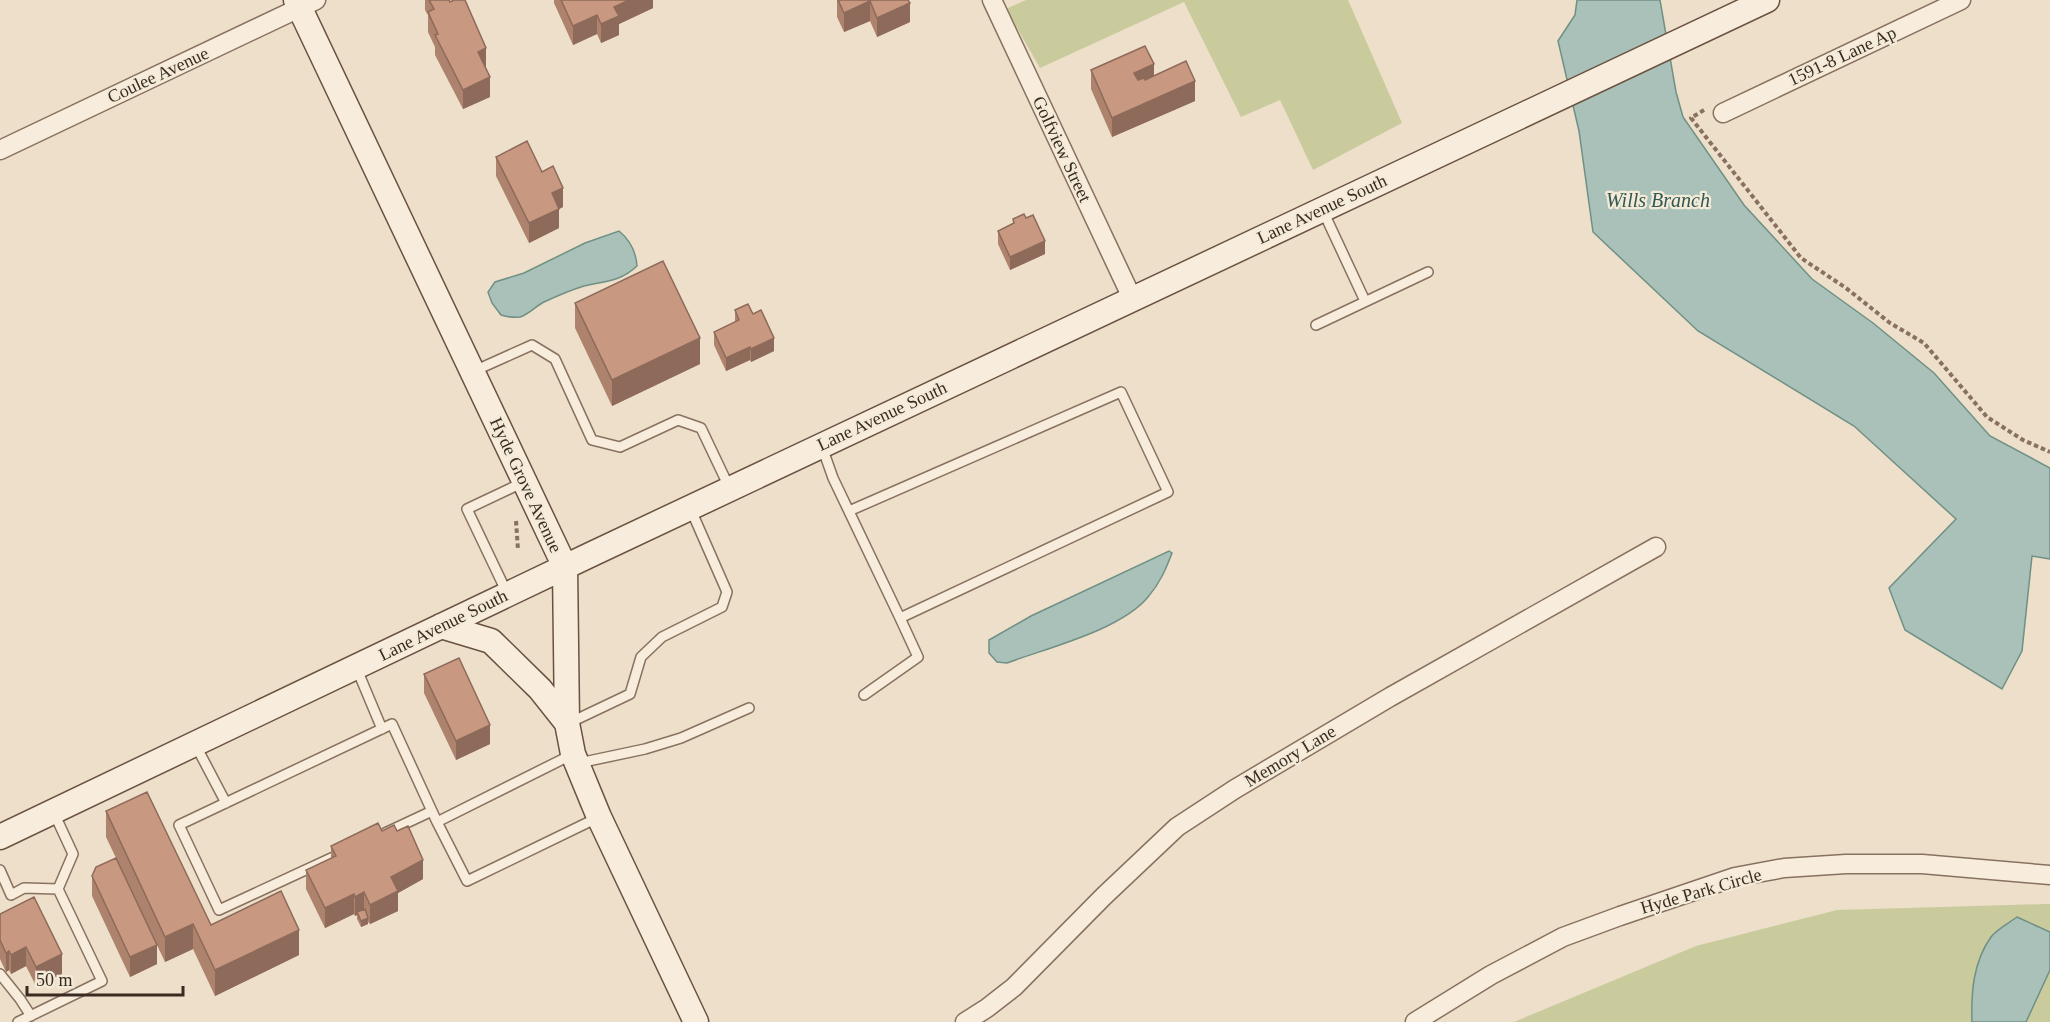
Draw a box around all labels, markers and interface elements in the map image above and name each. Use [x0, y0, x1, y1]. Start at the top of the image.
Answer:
street label: 1591-8 Lane Ap [1785, 22, 1899, 90]
street label: Coulee Avenue [104, 43, 212, 107]
street label: Golfview Street [1029, 93, 1095, 205]
street label: Lane Avenue South [1254, 170, 1390, 248]
water label: Wills Branch [1606, 189, 1710, 211]
street label: Lane Avenue South [814, 377, 950, 455]
street label: Hyde Grove Avenue [486, 414, 566, 556]
street label: Lane Avenue South [375, 585, 511, 665]
street label: Memory Lane [1241, 721, 1339, 791]
street label: Hyde Park Circle [1638, 864, 1764, 918]
scale bar [27, 959, 183, 997]
text: 50 m [36, 970, 73, 990]

